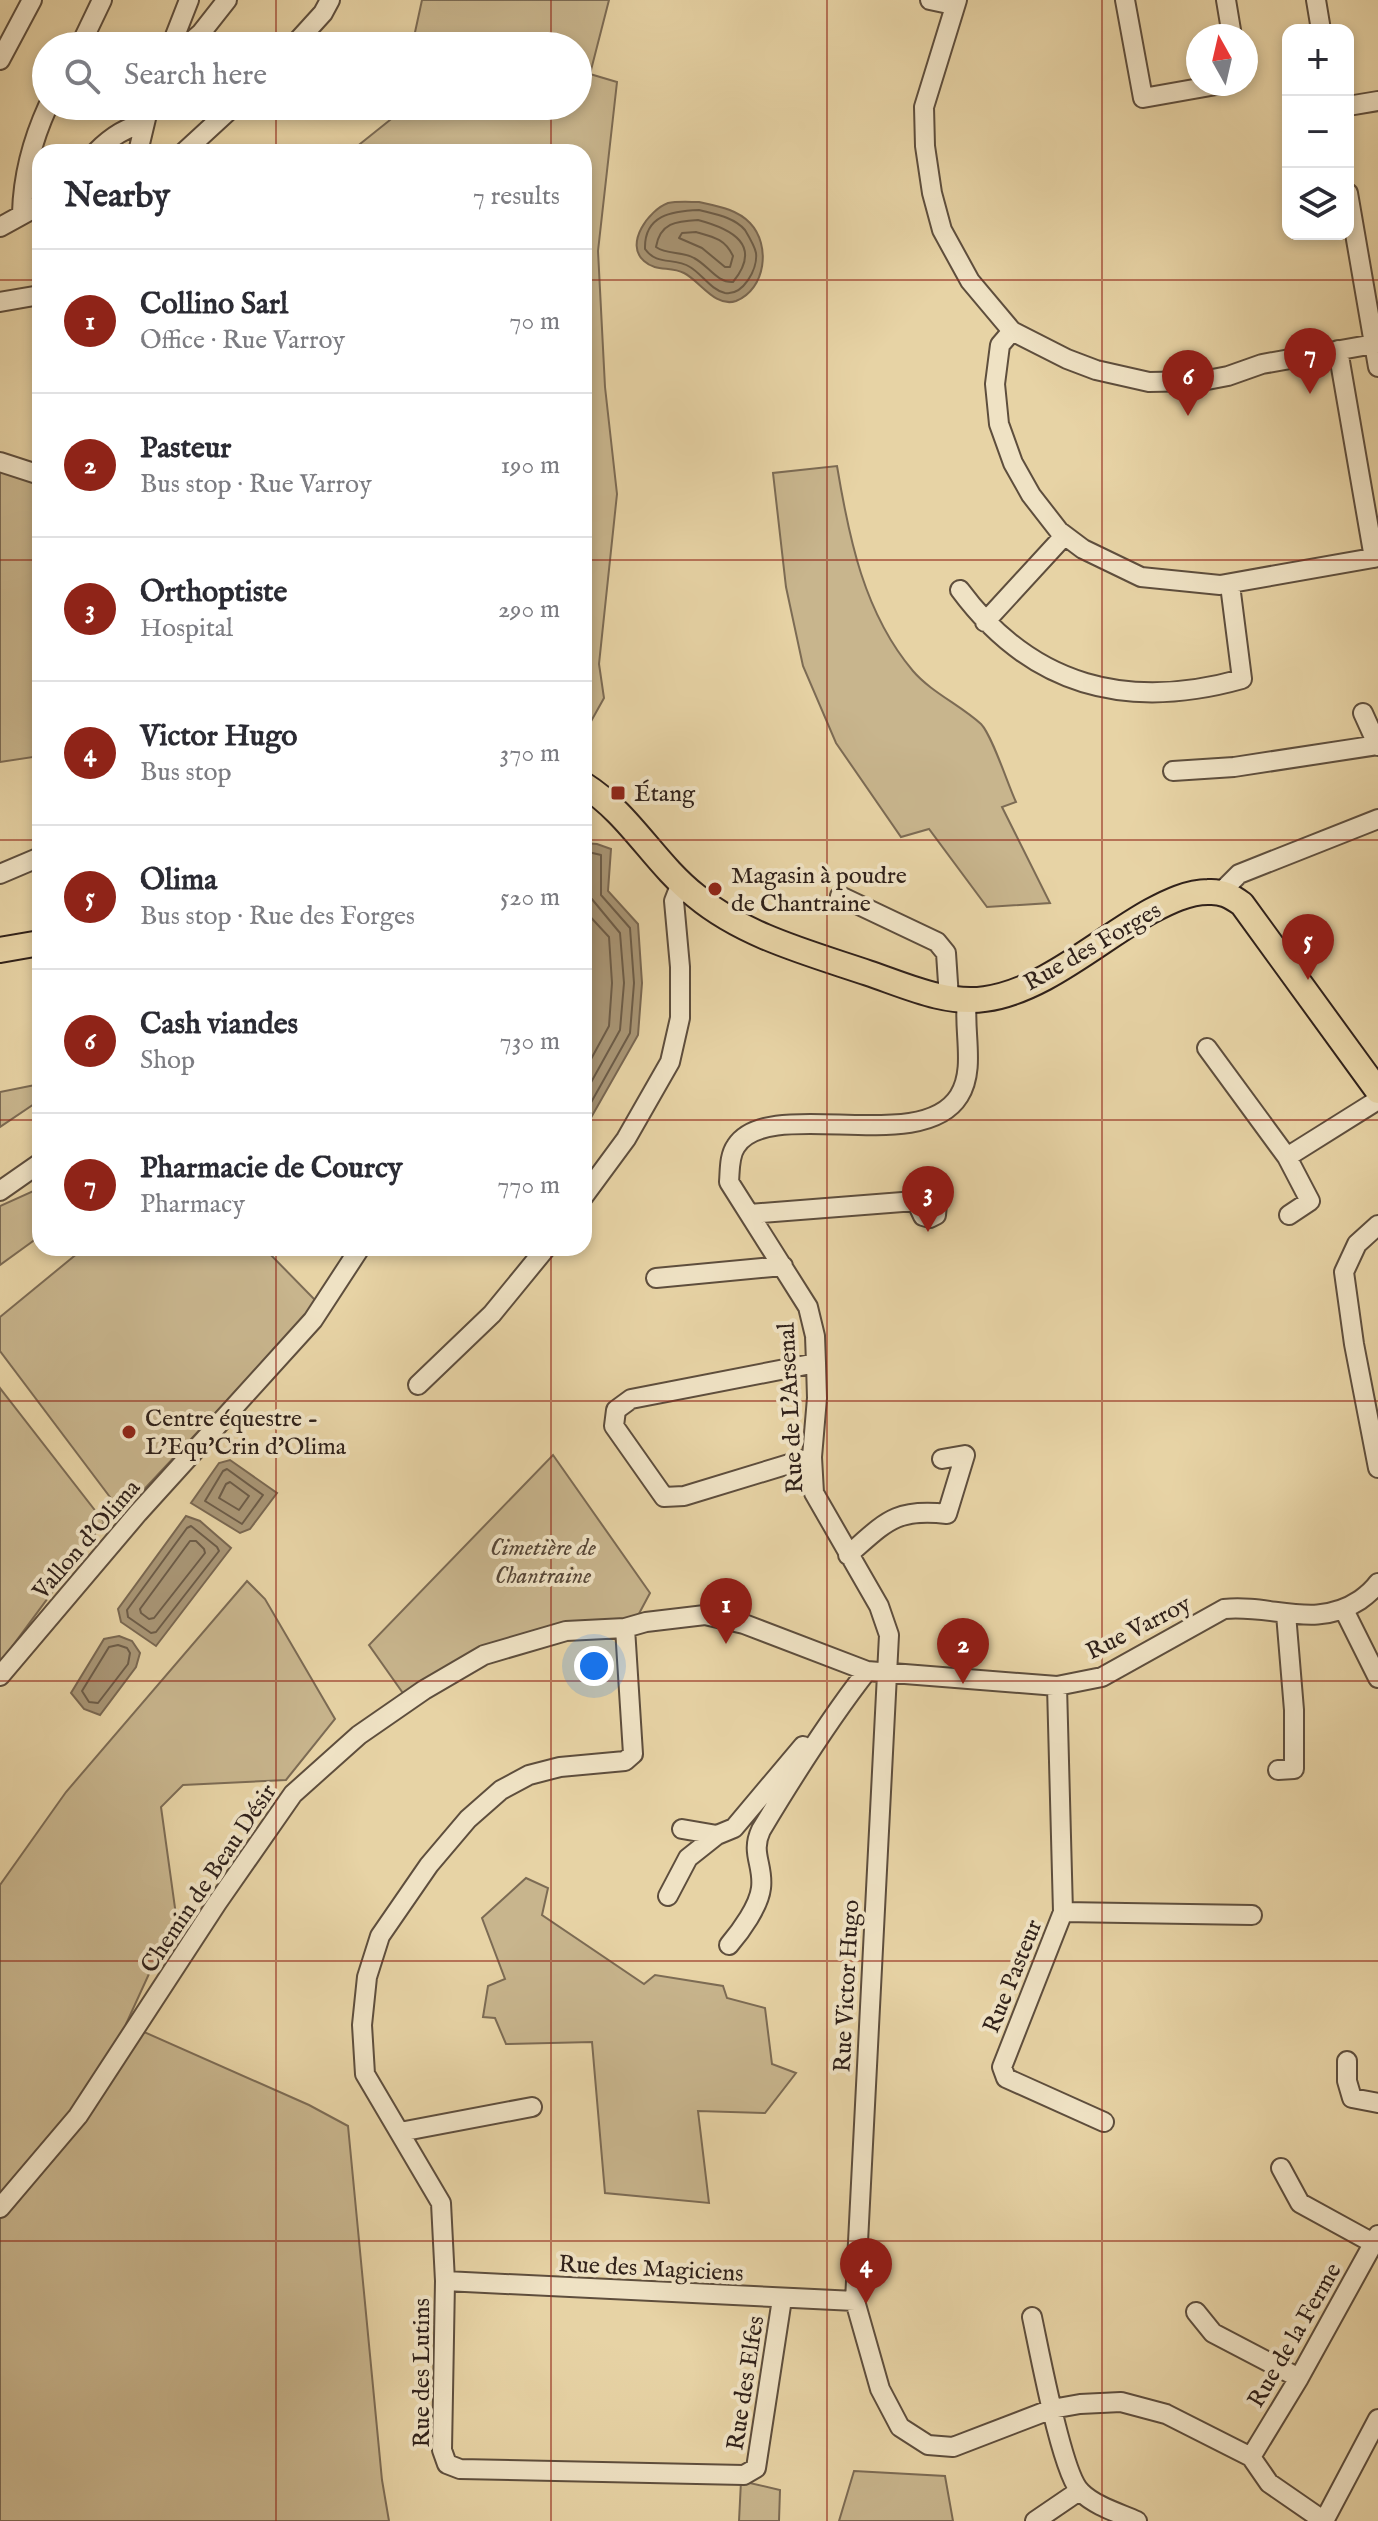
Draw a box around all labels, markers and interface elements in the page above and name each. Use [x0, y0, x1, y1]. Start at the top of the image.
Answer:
north arrow [1186, 24, 1258, 96]
map controls [1282, 24, 1354, 240]
button: + [1282, 24, 1354, 96]
search box [32, 32, 592, 120]
icon: search [60, 54, 104, 98]
text: Search here [124, 57, 267, 95]
button: − [1282, 96, 1354, 168]
button: layers [1282, 168, 1354, 240]
text: Nearby [64, 175, 170, 218]
text: 7 results [473, 180, 560, 213]
text: Collino Sarl [140, 286, 288, 324]
text: 1 [85, 305, 95, 338]
text: 70 m [509, 305, 560, 338]
text: Office · Rue Varroy [140, 324, 345, 357]
pin: 7 [1284, 328, 1336, 394]
pin: 6 [1162, 350, 1214, 416]
text: Pasteur [140, 430, 231, 468]
text: 2 [84, 449, 96, 482]
text: 190 m [500, 449, 560, 482]
text: Bus stop · Rue Varroy [140, 468, 372, 501]
text: Orthoptiste [140, 574, 287, 612]
text: 3 [85, 593, 95, 626]
text: 290 m [498, 593, 560, 626]
text: Hospital [140, 612, 233, 645]
text: Victor Hugo [140, 718, 298, 756]
text: 4 [84, 737, 96, 770]
text: 370 m [500, 737, 560, 770]
text: Bus stop [140, 756, 232, 789]
place label: Étang [634, 779, 696, 810]
marker: Étang [609, 784, 627, 802]
place label: Magasin à poudre de Chantraine [731, 861, 907, 920]
text: Olima [140, 862, 217, 900]
marker: Magasin à poudre de Chantraine [706, 880, 724, 898]
text: 5 [85, 881, 95, 914]
text: 520 m [500, 881, 560, 914]
street label: Rue des Forges [1019, 895, 1167, 999]
text: Bus stop · Rue des Forges [140, 900, 415, 933]
pin: 5 [1282, 914, 1334, 980]
text: Cash viandes [140, 1006, 298, 1044]
text: 6 [85, 1025, 95, 1058]
text: 730 m [500, 1025, 560, 1058]
text: Shop [140, 1044, 195, 1077]
text: Pharmacie de Courcy [140, 1150, 403, 1188]
pin: 3 [902, 1166, 954, 1232]
text: 7 [84, 1169, 96, 1202]
text: 770 m [497, 1169, 560, 1202]
text: Pharmacy [140, 1188, 245, 1221]
street label: Rue de L'Arsenal [772, 1321, 811, 1494]
place label: Centre équestre - L'Equ'Crin d'Olima [145, 1404, 347, 1463]
marker: Centre équestre - L'Equ'Crin d'Olima [120, 1423, 138, 1441]
street label: Vallon d'Olima [26, 1473, 148, 1607]
park label: Cimetière de Chantraine [490, 1533, 596, 1592]
pin: 1 [700, 1578, 752, 1644]
street label: Rue Varroy [1081, 1589, 1196, 1668]
pin: 2 [937, 1618, 989, 1684]
your location [574, 1646, 614, 1686]
street label: Chemin de Beau Désir [134, 1778, 284, 1979]
street label: Rue Victor Hugo [827, 1899, 868, 2073]
street label: Rue Pasteur [977, 1915, 1050, 2038]
pin: 4 [840, 2238, 892, 2304]
street label: Rue des Magiciens [557, 2249, 744, 2290]
street label: Rue de la Ferme [1241, 2258, 1349, 2414]
street label: Rue des Lutins [407, 2298, 438, 2448]
street label: Rue des Elfes [721, 2314, 772, 2453]

